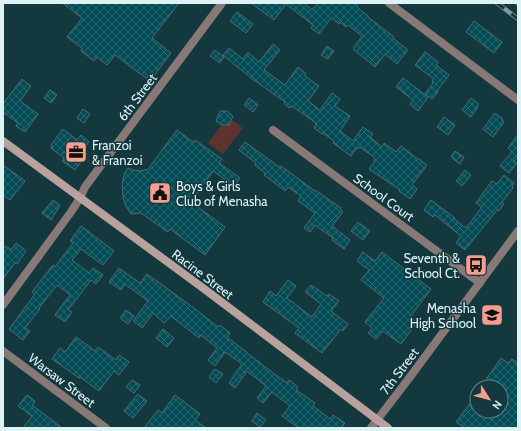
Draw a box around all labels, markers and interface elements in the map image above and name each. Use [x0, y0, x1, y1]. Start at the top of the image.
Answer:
street label: 6th Street [114, 70, 160, 124]
place label: Franzoi & Franzoi [92, 137, 143, 168]
office icon: Franzoi & Franzoi [63, 139, 89, 165]
street label: School Court [351, 170, 418, 225]
place label: Boys & Girls Club of Menasha [176, 178, 268, 209]
public building icon: Boys & Girls Club of Menasha [147, 180, 173, 206]
street label: Racine Street [169, 246, 237, 303]
place label: Seventh & School Ct. [403, 250, 460, 281]
bus stop icon: Seventh & School Ct. [463, 252, 489, 278]
place label: Menasha High School [410, 300, 477, 331]
school or university icon: Menasha High School [479, 302, 505, 328]
street label: 7th Street [376, 344, 422, 398]
street label: Warsaw Street [26, 350, 99, 411]
north arrow [469, 379, 509, 419]
text: N [489, 398, 505, 412]

